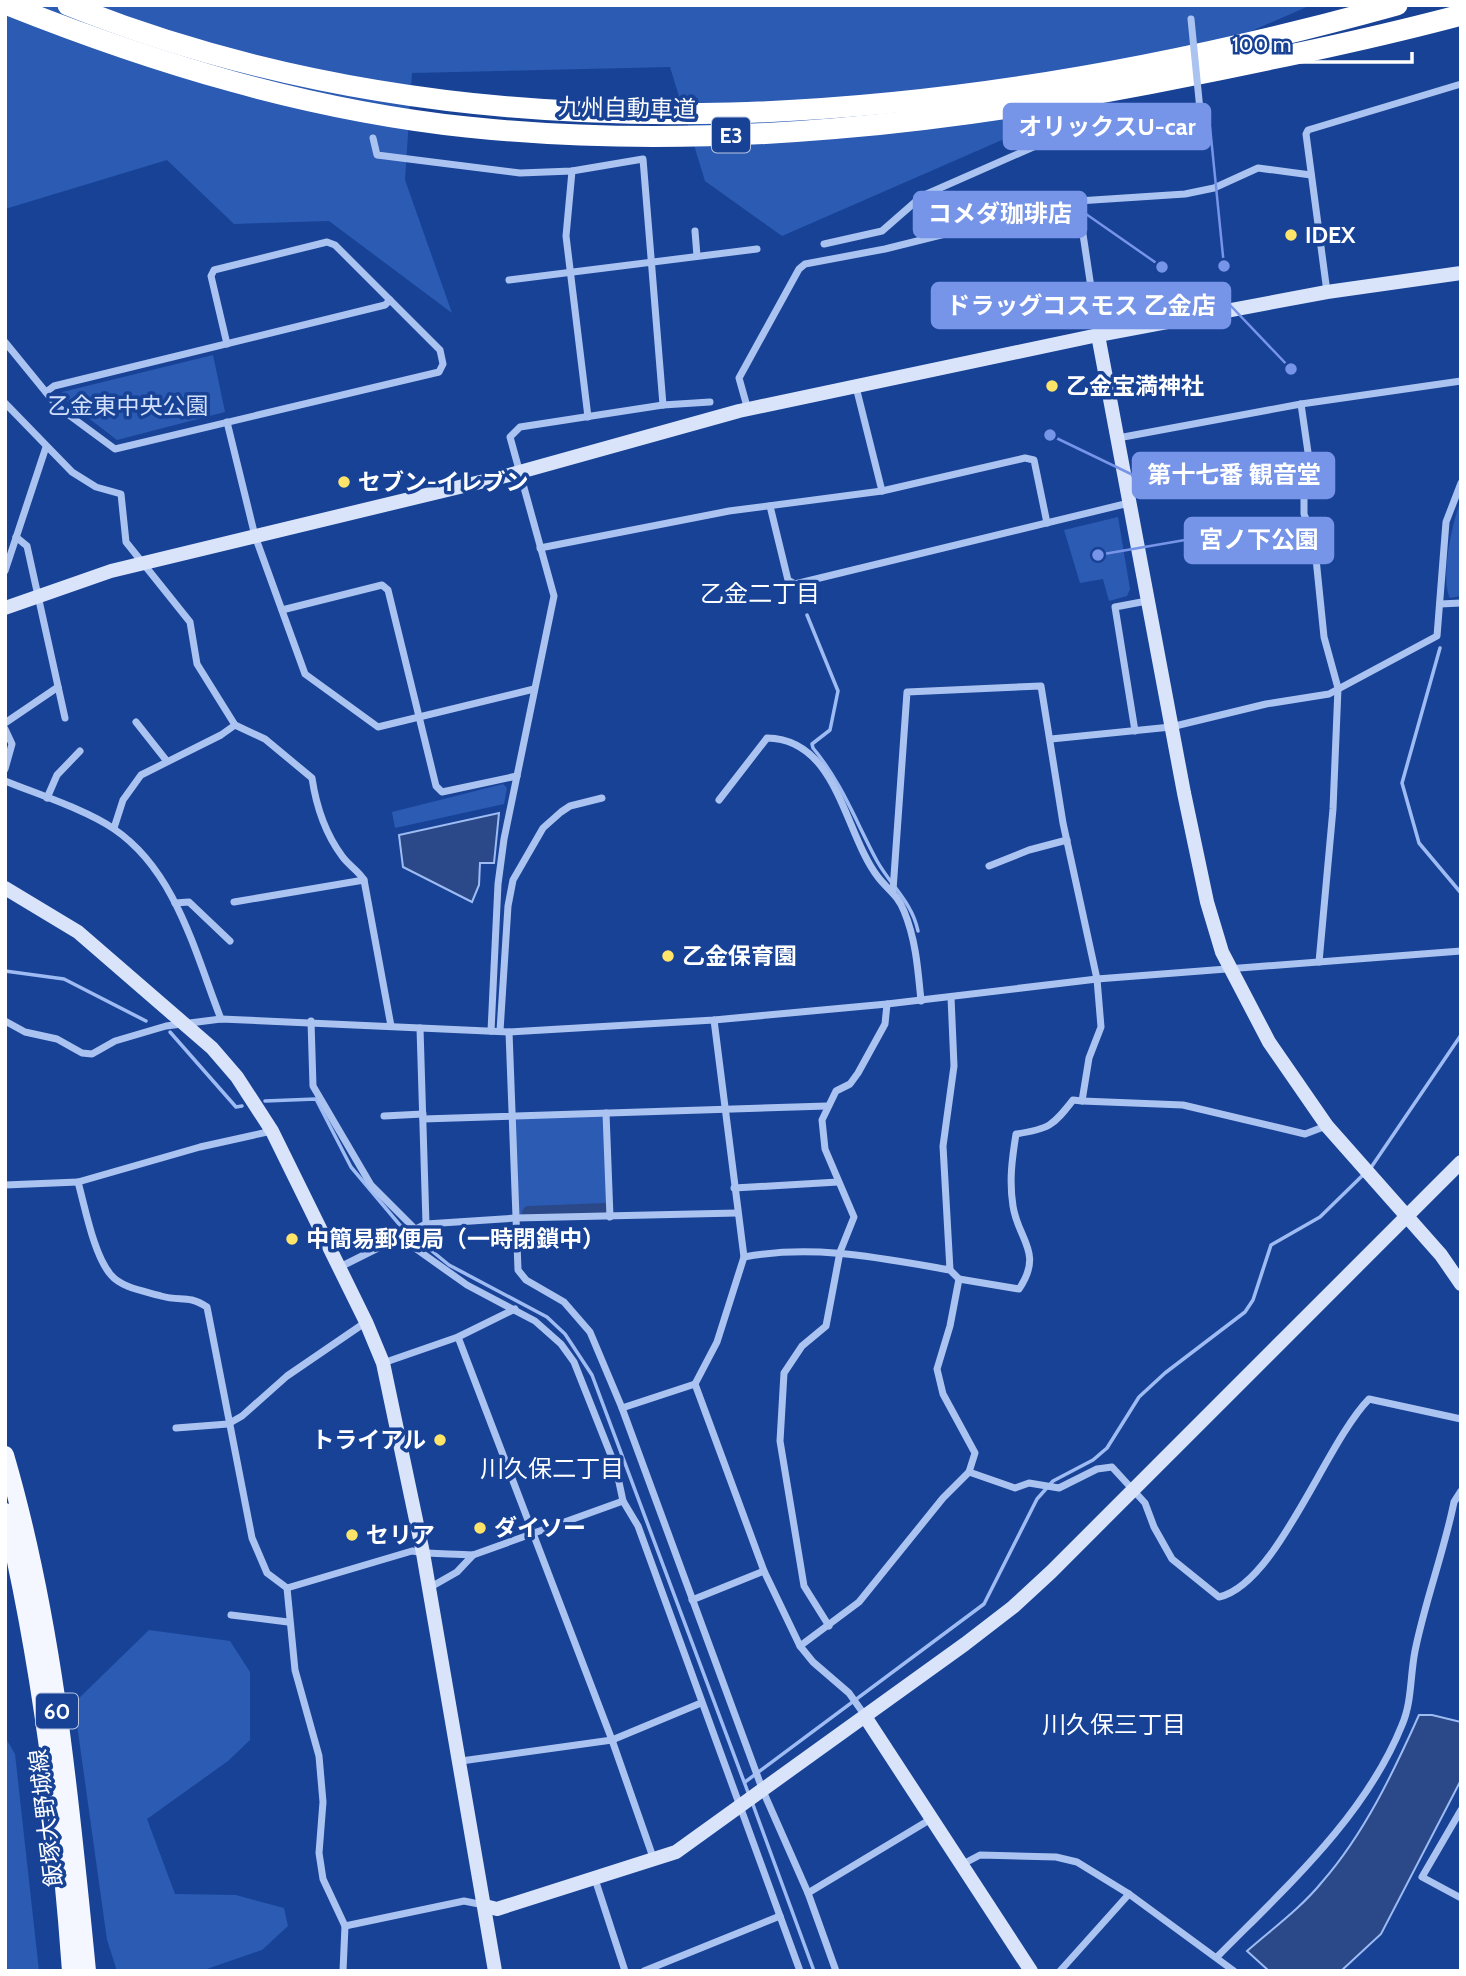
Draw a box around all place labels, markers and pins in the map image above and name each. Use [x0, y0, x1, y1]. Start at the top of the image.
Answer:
callout: オリックスU-car [1004, 104, 1210, 149]
callout: コメダ珈琲店 [914, 192, 1086, 237]
place label: IDEX [1305, 221, 1356, 249]
marker: IDEX [1283, 227, 1299, 243]
callout: ドラッグコスモス 乙金店 [932, 283, 1230, 328]
place label: 乙金宝満神社 [1066, 372, 1204, 400]
marker: 乙金宝満神社 [1044, 378, 1060, 394]
callout: 第十七番 観音堂 [1133, 453, 1334, 498]
place label: セブン-イレブン [358, 468, 529, 496]
marker: セブン-イレブン [336, 474, 352, 490]
callout: 宮ノ下公園 [1185, 518, 1333, 563]
place label: 乙金保育園 [682, 942, 797, 970]
marker: 乙金保育園 [660, 948, 676, 964]
place label: 中簡易郵便局（一時閉鎖中） [306, 1225, 605, 1253]
marker: 中簡易郵便局（一時閉鎖中） [284, 1231, 300, 1247]
place label: トライアル [311, 1426, 426, 1454]
marker: トライアル [432, 1432, 448, 1448]
place label: ダイソー [494, 1514, 586, 1542]
marker: ダイソー [472, 1520, 488, 1536]
place label: セリア [366, 1521, 435, 1549]
marker: セリア [344, 1527, 360, 1543]

